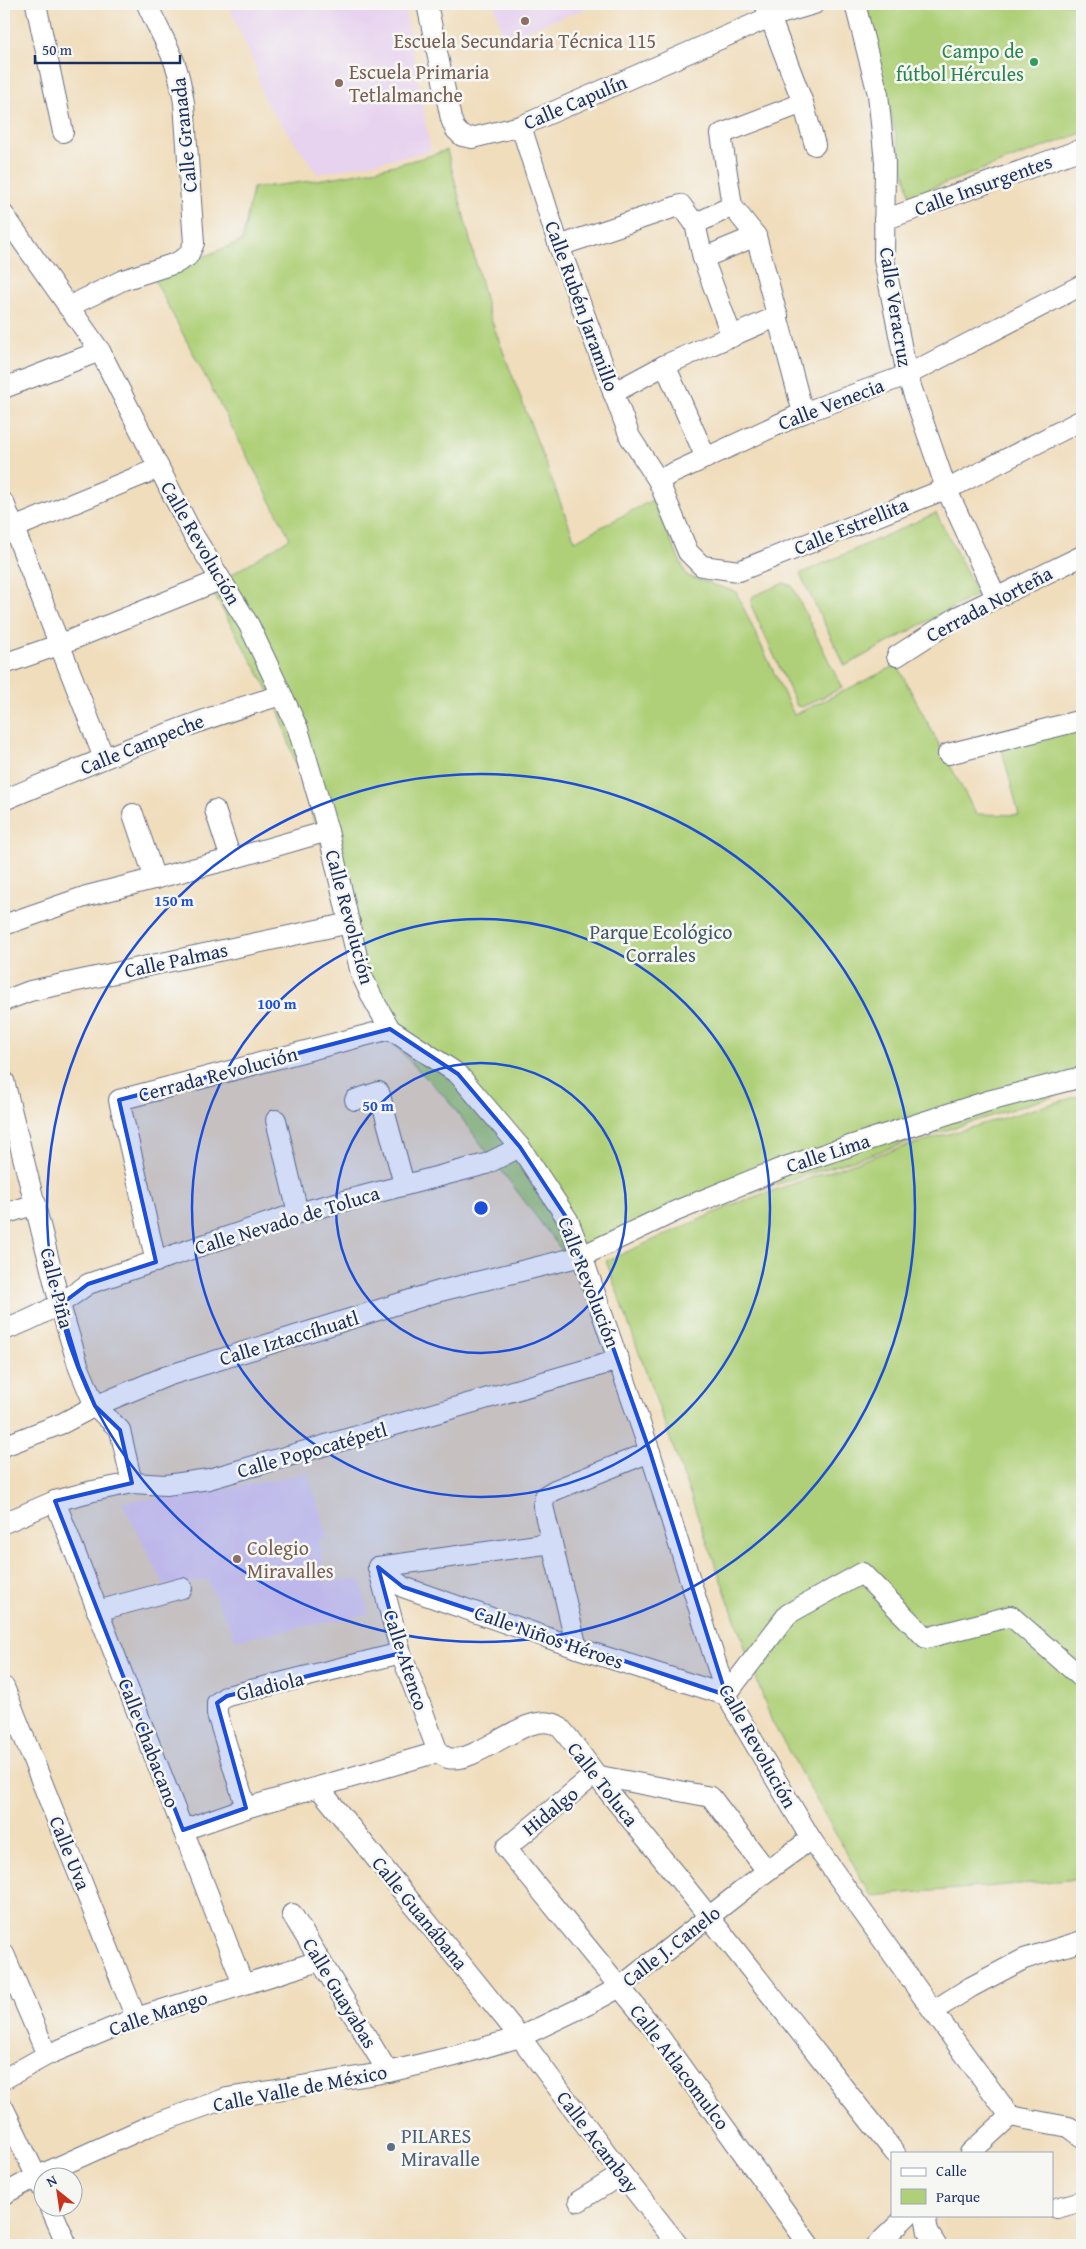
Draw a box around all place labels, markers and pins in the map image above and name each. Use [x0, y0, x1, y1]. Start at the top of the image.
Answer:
marker: Escuela Secundaria Técnica 115 [519, 15, 531, 27]
place label: Escuela Secundaria Técnica 115 [394, 26, 656, 55]
place label: Campo de fútbol Hércules [896, 36, 1024, 88]
marker: Campo de fútbol Hércules [1028, 56, 1040, 68]
place label: Escuela Primaria Tetlalmanche [349, 57, 490, 109]
marker: Escuela Primaria Tetlalmanche [333, 77, 345, 89]
centre of rings [472, 1199, 490, 1217]
place label: Colegio Miravalles [247, 1533, 334, 1585]
marker: Colegio Miravalles [231, 1553, 243, 1565]
place label: PILARES Miravalle [401, 2121, 480, 2173]
marker: PILARES Miravalle [385, 2141, 397, 2153]

